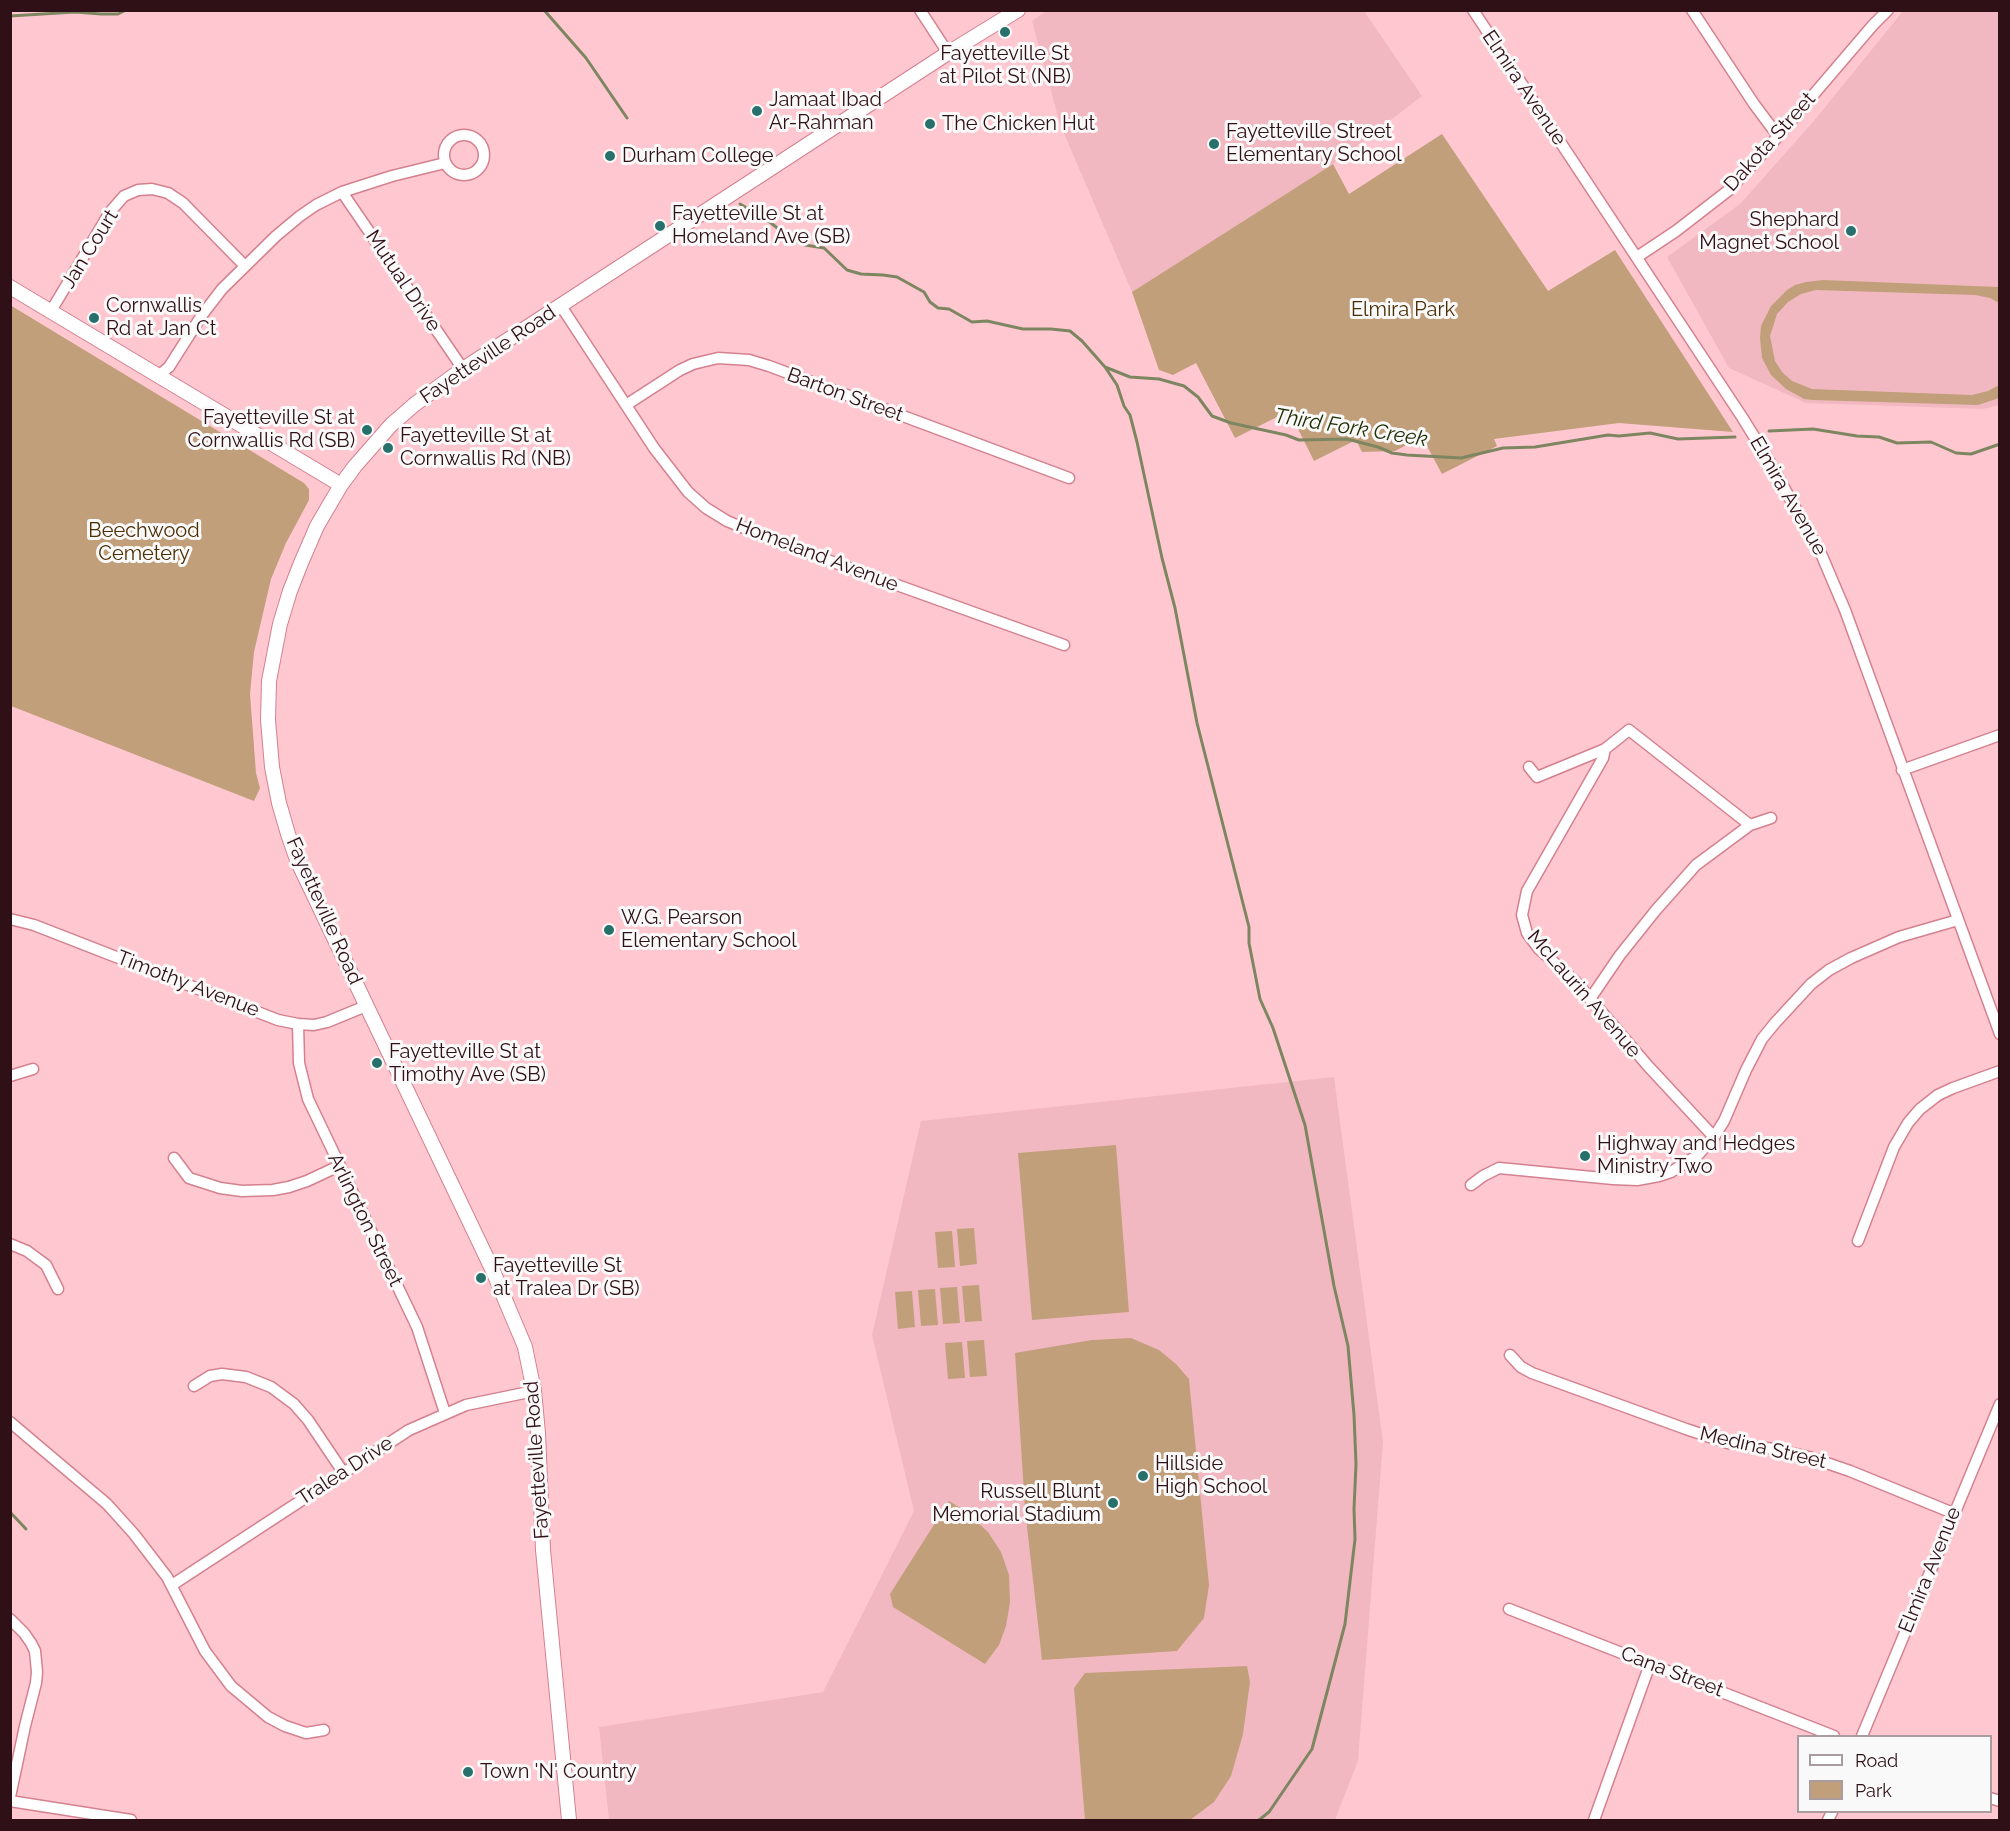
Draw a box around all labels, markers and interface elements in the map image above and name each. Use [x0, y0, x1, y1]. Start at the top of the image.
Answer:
marker: Fayetteville St at Pilot St (NB) [998, 25, 1012, 39]
street label: Elmira Avenue [1477, 26, 1571, 150]
place label: Fayetteville St at Pilot St (NB) [939, 42, 1071, 89]
street label: Dakota Street [1719, 87, 1821, 197]
place label: Jamaat Ibad Ar-Rahman [769, 88, 882, 135]
marker: Jamaat Ibad Ar-Rahman [750, 104, 764, 118]
place label: The Chicken Hut [942, 112, 1095, 136]
marker: The Chicken Hut [923, 117, 937, 131]
place label: Fayetteville Street Elementary School [1226, 120, 1402, 167]
marker: Fayetteville Street Elementary School [1207, 137, 1221, 151]
place label: Durham College [622, 144, 774, 168]
marker: Durham College [603, 149, 617, 163]
place label: Fayetteville St at Homeland Ave (SB) [672, 202, 850, 249]
street label: Jan Court [56, 205, 124, 293]
place label: Shephard Magnet School [1699, 208, 1839, 255]
marker: Fayetteville St at Homeland Ave (SB) [653, 219, 667, 233]
marker: Shephard Magnet School [1844, 224, 1858, 238]
street label: Mutual Drive [360, 226, 446, 336]
place label: Cornwallis Rd at Jan Ct [106, 294, 216, 341]
park label: Elmira Park [1351, 298, 1455, 322]
street label: Fayetteville Road [416, 301, 560, 409]
marker: Cornwallis Rd at Jan Ct [87, 311, 101, 325]
street label: Barton Street [784, 363, 906, 427]
water label: Third Fork Creek [1273, 403, 1429, 453]
place label: Fayetteville St at Cornwallis Rd (SB) [188, 406, 355, 453]
marker: Fayetteville St at Cornwallis Rd (SB) [360, 423, 374, 437]
place label: Fayetteville St at Cornwallis Rd (NB) [400, 424, 571, 471]
street label: Elmira Avenue [1744, 432, 1832, 560]
marker: Fayetteville St at Cornwallis Rd (NB) [381, 441, 395, 455]
street label: Homeland Avenue [732, 513, 902, 597]
park label: Beechwood Cemetery [88, 519, 200, 566]
street label: Fayetteville Road [281, 834, 367, 988]
place label: W.G. Pearson Elementary School [621, 906, 797, 953]
marker: W.G. Pearson Elementary School [602, 923, 616, 937]
street label: McLaurin Avenue [1522, 925, 1646, 1063]
street label: Timothy Avenue [113, 946, 263, 1022]
place label: Fayetteville St at Timothy Ave (SB) [389, 1040, 546, 1087]
marker: Fayetteville St at Timothy Ave (SB) [370, 1056, 384, 1070]
place label: Highway and Hedges Ministry Two [1597, 1132, 1795, 1179]
marker: Highway and Hedges Ministry Two [1578, 1149, 1592, 1163]
street label: Arlington Street [322, 1150, 408, 1290]
place label: Fayetteville St at Tralea Dr (SB) [493, 1254, 640, 1301]
marker: Fayetteville St at Tralea Dr (SB) [474, 1271, 488, 1285]
street label: Fayetteville Road [519, 1380, 555, 1540]
street label: Medina Street [1697, 1422, 1829, 1474]
street label: Tralea Drive [293, 1431, 397, 1511]
place label: Hillside High School [1155, 1452, 1267, 1499]
marker: Hillside High School [1136, 1469, 1150, 1483]
place label: Russell Blunt Memorial Stadium [932, 1480, 1101, 1527]
marker: Russell Blunt Memorial Stadium [1106, 1496, 1120, 1510]
street label: Elmira Avenue [1894, 1504, 1966, 1636]
street label: Cana Street [1617, 1641, 1727, 1703]
legend [1797, 1735, 1992, 1813]
text: Road [1855, 1750, 1898, 1771]
place label: Town 'N' Country [480, 1760, 637, 1784]
marker: Town 'N' Country [461, 1765, 475, 1779]
text: Park [1855, 1780, 1892, 1801]

